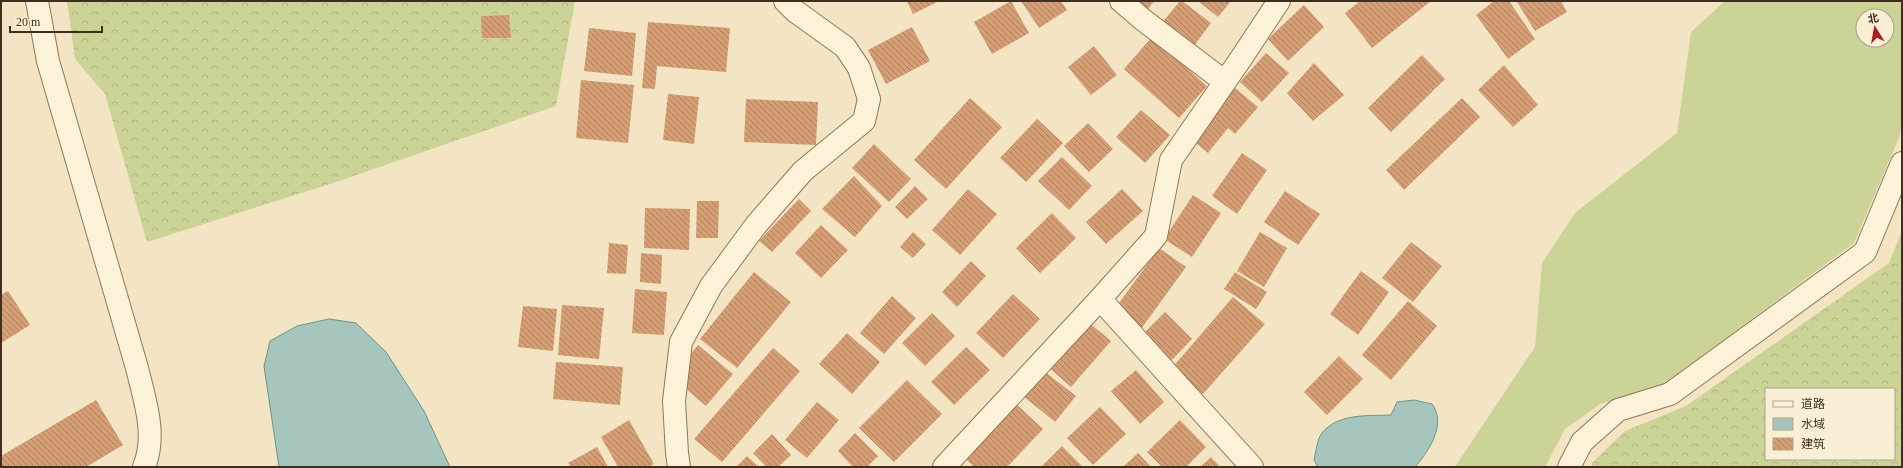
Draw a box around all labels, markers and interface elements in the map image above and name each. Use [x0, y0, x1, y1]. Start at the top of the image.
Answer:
scale bar [10, 8, 102, 34]
north arrow [1855, 8, 1895, 48]
text: 北 [1867, 11, 1880, 25]
text: 20 m [16, 15, 41, 29]
legend [1765, 388, 1895, 460]
text: 道路 [1801, 397, 1825, 411]
text: 水域 [1801, 417, 1825, 431]
text: 建筑 [1801, 437, 1825, 451]

